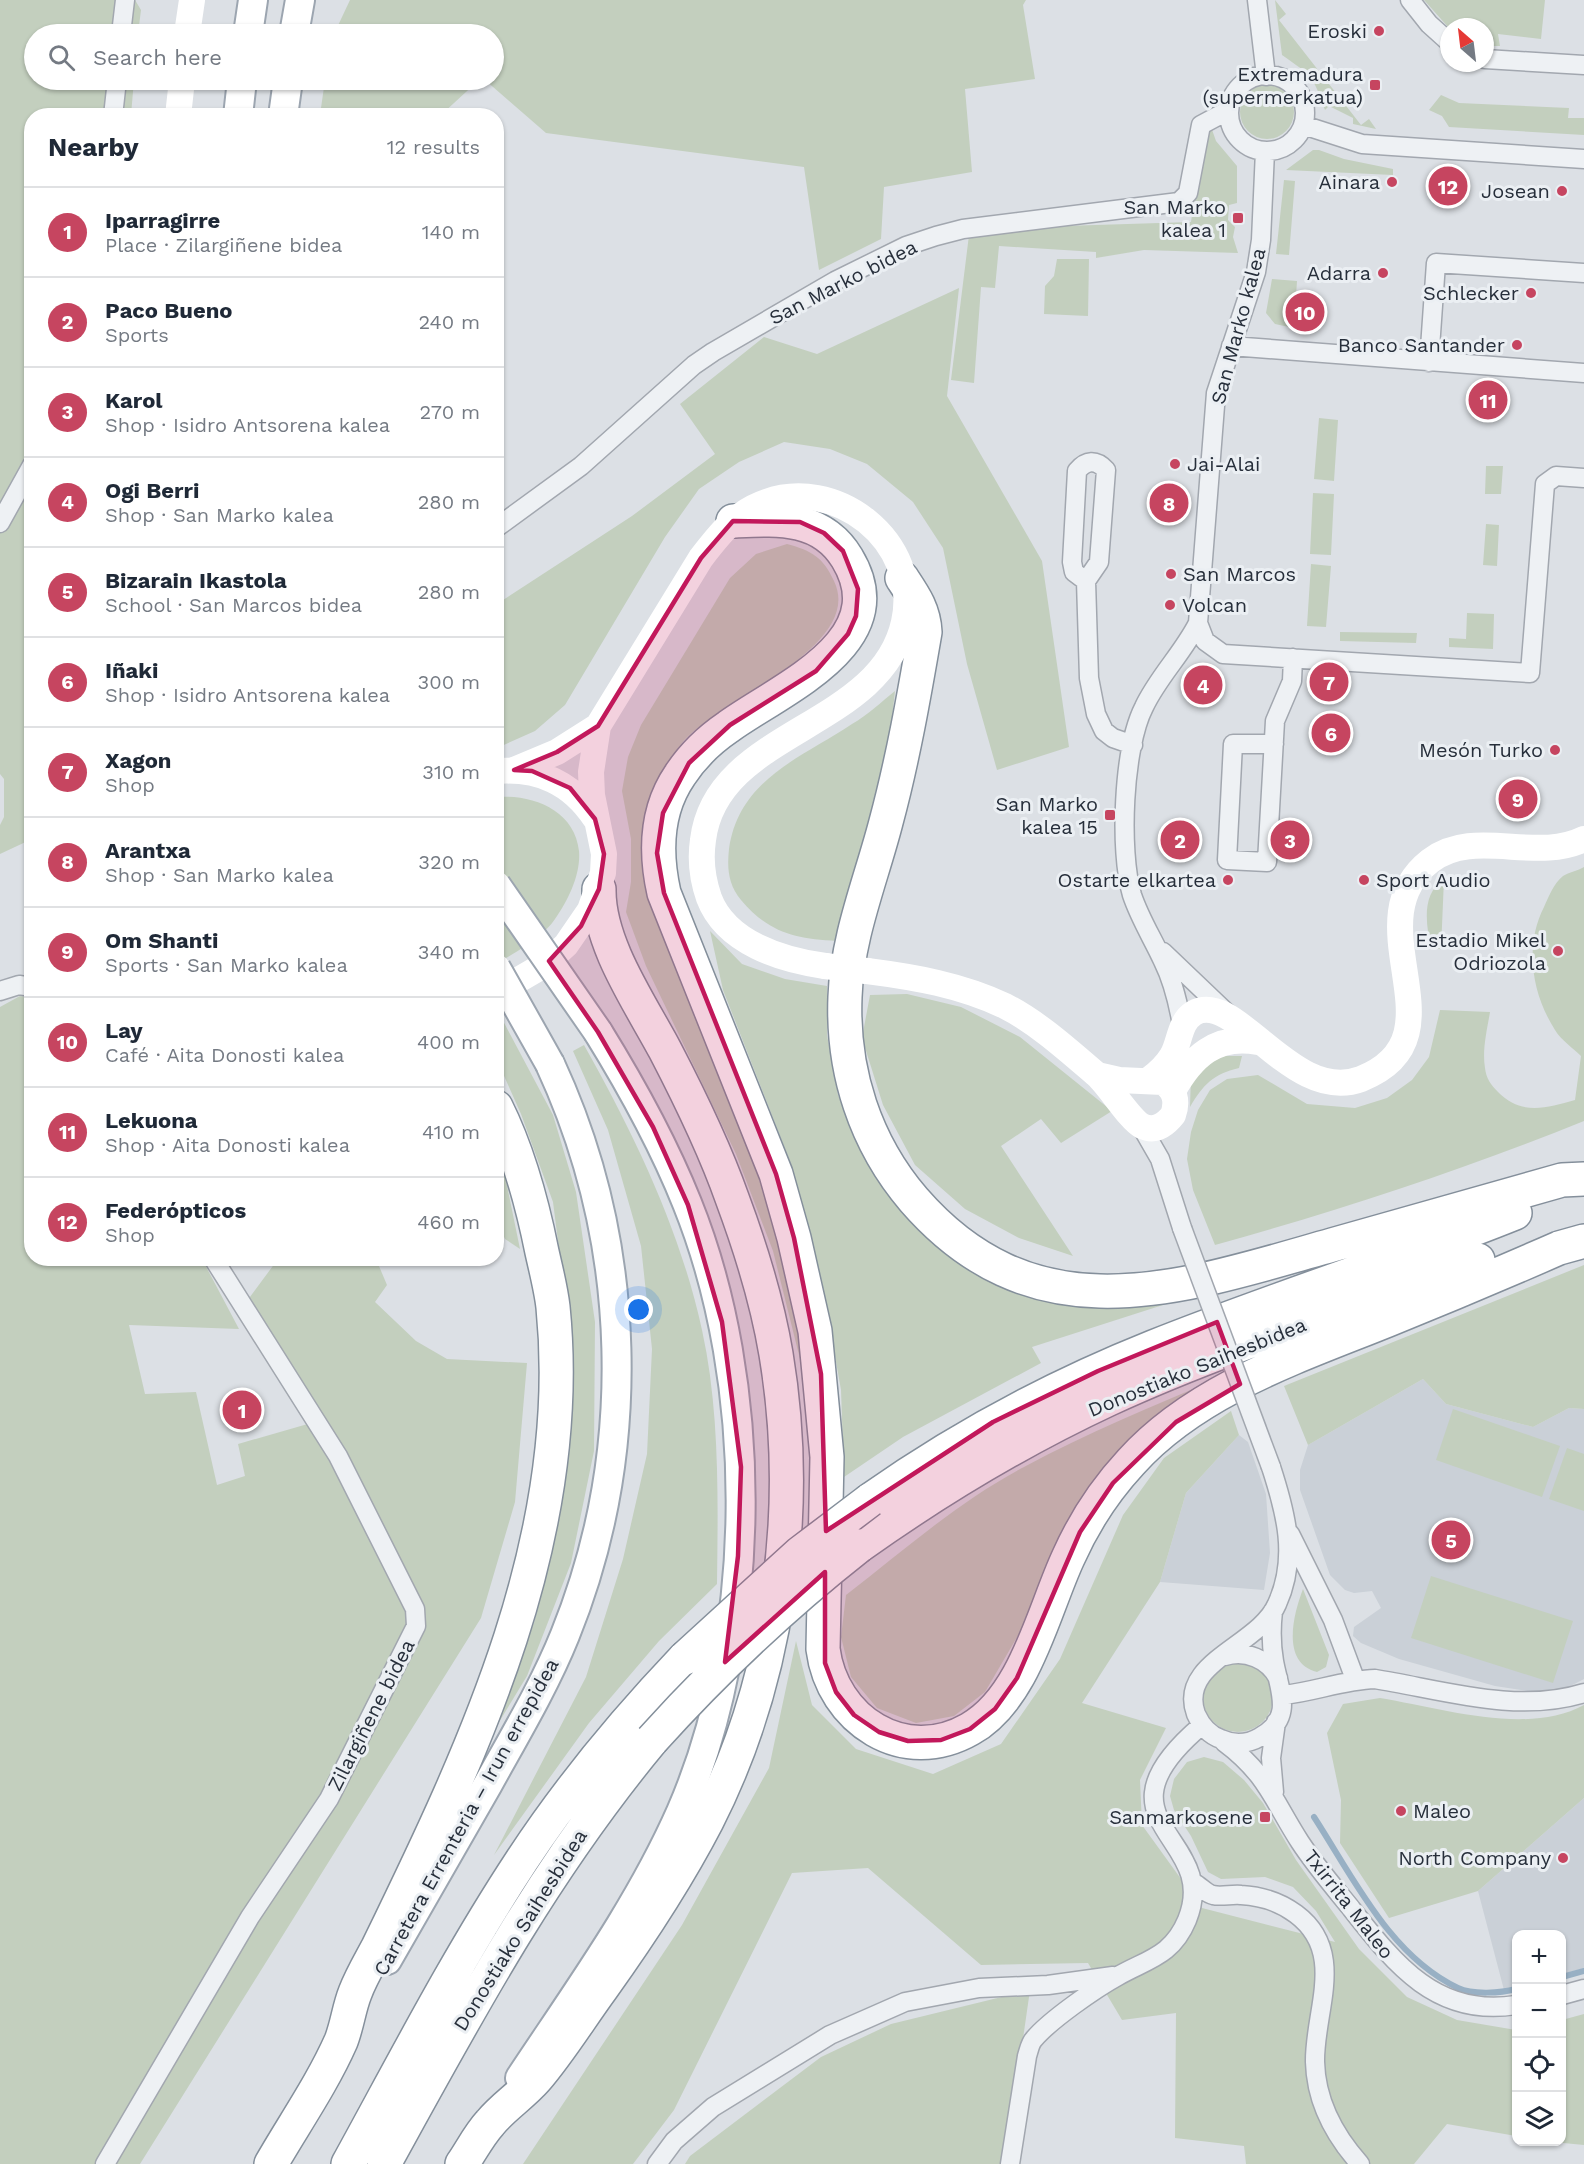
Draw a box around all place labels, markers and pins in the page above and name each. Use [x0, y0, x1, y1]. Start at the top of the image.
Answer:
place label: Eroski [1307, 19, 1367, 43]
marker: Eroski [1372, 24, 1386, 38]
place label: Extremadura (supermerkatua) [1202, 62, 1363, 109]
marker: Extremadura (supermerkatua) [1368, 78, 1382, 92]
pin: 12 [1428, 164, 1468, 208]
place label: Ainara [1319, 170, 1380, 194]
marker: Ainara [1385, 175, 1399, 189]
place label: Josean [1481, 179, 1550, 203]
marker: Josean [1555, 184, 1569, 198]
place label: San Marko kalea 1 [1123, 195, 1226, 242]
marker: San Marko kalea 1 [1231, 211, 1245, 225]
place label: Adarra [1307, 261, 1371, 285]
marker: Adarra [1376, 266, 1390, 280]
place label: Schlecker [1423, 281, 1519, 305]
marker: Schlecker [1524, 286, 1538, 300]
pin: 10 [1286, 290, 1324, 334]
place label: Banco Santander [1338, 333, 1505, 357]
marker: Banco Santander [1510, 338, 1524, 352]
pin: 11 [1468, 378, 1508, 422]
place label: Jai-Alai [1187, 452, 1260, 476]
marker: Jai-Alai [1168, 457, 1182, 471]
pin: 8 [1150, 480, 1188, 526]
place label: San Marcos [1183, 562, 1296, 586]
marker: San Marcos [1164, 567, 1178, 581]
place label: Volcan [1182, 593, 1247, 617]
marker: Volcan [1163, 598, 1177, 612]
pin: 7 [1310, 660, 1348, 704]
pin: 4 [1184, 662, 1222, 708]
pin: 6 [1312, 710, 1350, 756]
place label: Mesón Turko [1419, 738, 1543, 762]
marker: Mesón Turko [1548, 743, 1562, 757]
pin: 9 [1498, 776, 1538, 822]
place label: San Marko kalea 15 [995, 792, 1098, 839]
marker: San Marko kalea 15 [1103, 808, 1117, 822]
pin: 2 [1160, 818, 1200, 862]
pin: 3 [1270, 818, 1310, 862]
place label: Ostarte elkartea [1058, 868, 1216, 892]
place label: Sport Audio [1376, 868, 1490, 892]
marker: Ostarte elkartea [1221, 873, 1235, 887]
marker: Sport Audio [1357, 873, 1371, 887]
place label: Estadio Mikel Odriozola [1415, 928, 1546, 975]
marker: Estadio Mikel Odriozola [1551, 944, 1565, 958]
pin: 1 [222, 1388, 262, 1432]
pin: 5 [1432, 1518, 1470, 1562]
place label: Maleo [1413, 1799, 1471, 1823]
marker: Maleo [1394, 1804, 1408, 1818]
place label: Sanmarkosene [1109, 1805, 1253, 1829]
marker: Sanmarkosene [1258, 1810, 1272, 1824]
place label: North Company [1398, 1846, 1552, 1870]
marker: North Company [1556, 1851, 1570, 1865]

